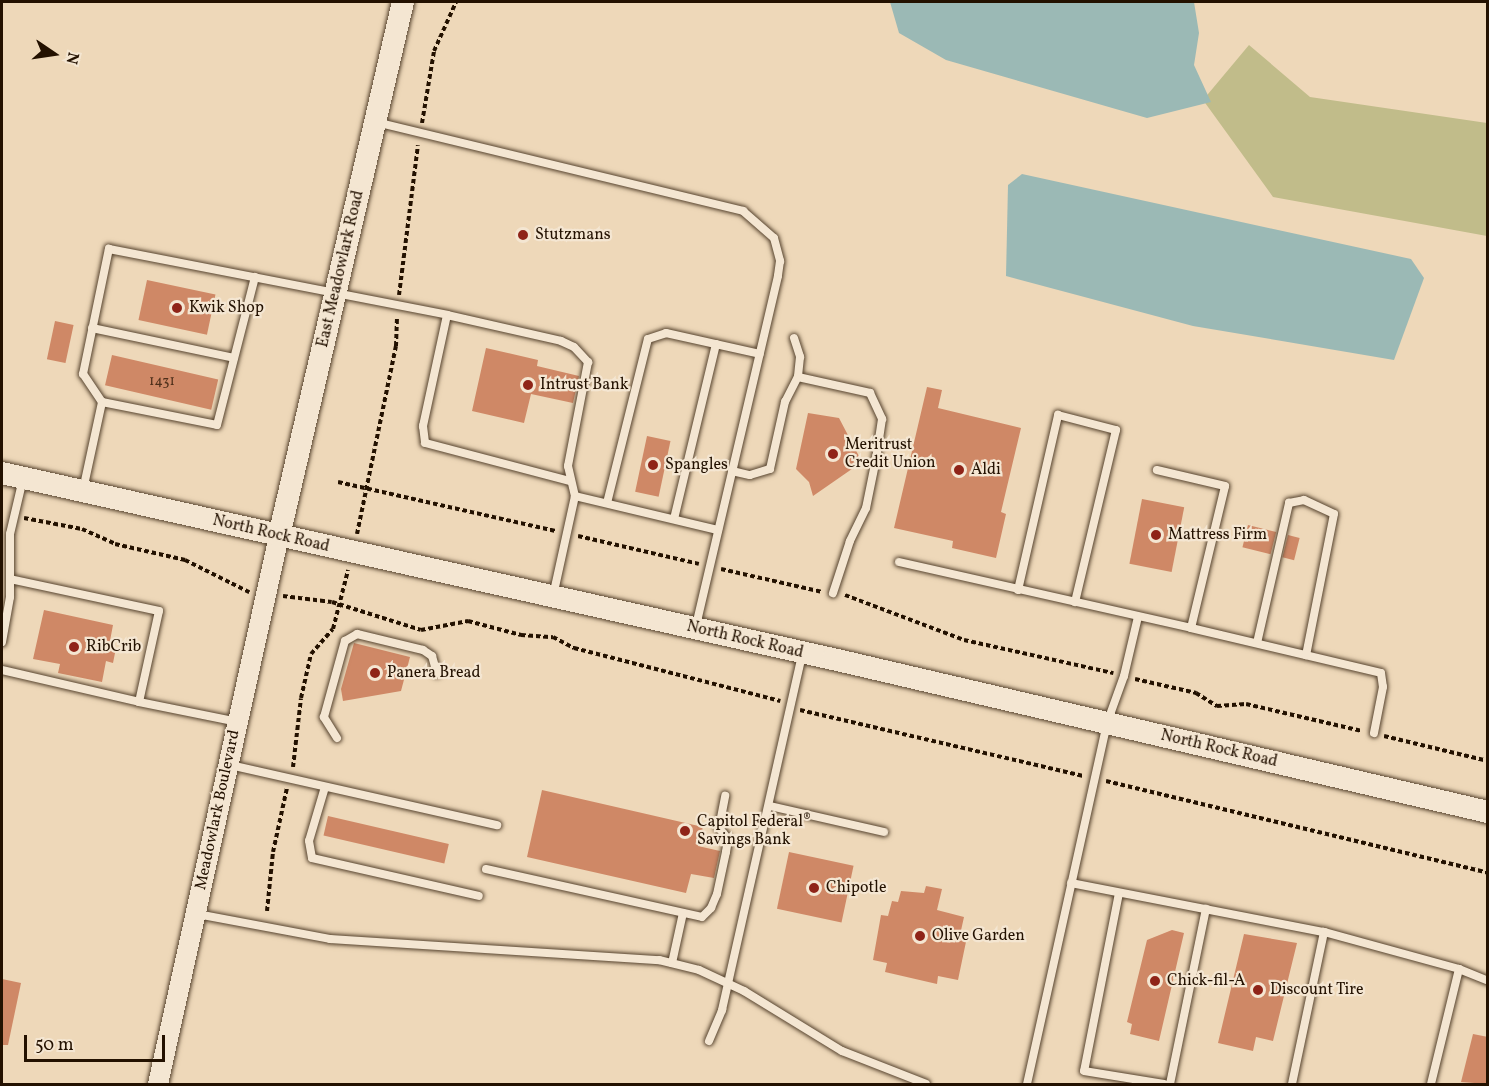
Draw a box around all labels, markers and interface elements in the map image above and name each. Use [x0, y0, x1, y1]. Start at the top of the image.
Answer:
north arrow [24, 24, 84, 84]
text: N [60, 50, 84, 66]
street label: East Meadowlark Road [314, 189, 368, 349]
place label: Stutzmans [535, 225, 611, 245]
marker: Stutzmans [516, 228, 530, 242]
place label: Kwik Shop [189, 298, 264, 318]
marker: Kwik Shop [170, 301, 184, 315]
house number: 1431 [149, 374, 175, 390]
place label: Intrust Bank [540, 375, 628, 395]
marker: Intrust Bank [521, 378, 535, 392]
place label: Meritrust Credit Union [845, 435, 936, 473]
marker: Meritrust Credit Union [826, 447, 840, 461]
place label: Spangles [665, 455, 728, 475]
marker: Spangles [646, 458, 660, 472]
place label: Aldi [971, 460, 1001, 480]
marker: Aldi [952, 463, 966, 477]
street label: North Rock Road [211, 511, 331, 557]
place label: Mattress Firm [1168, 525, 1267, 545]
marker: Mattress Firm [1149, 528, 1163, 542]
street label: North Rock Road [685, 617, 805, 663]
place label: RibCrib [86, 637, 141, 657]
marker: RibCrib [67, 640, 81, 654]
place label: Panera Bread [387, 663, 481, 683]
marker: Panera Bread [368, 666, 382, 680]
street label: North Rock Road [1159, 726, 1279, 772]
street label: Meadowlark Boulevard [192, 728, 244, 892]
place label: Capitol Federal® Savings Bank [697, 812, 811, 850]
marker: Capitol Federal® Savings Bank [678, 824, 692, 838]
place label: Chipotle [826, 878, 886, 898]
marker: Chipotle [807, 881, 821, 895]
place label: Olive Garden [932, 926, 1025, 946]
marker: Olive Garden [913, 929, 927, 943]
place label: Chick-fil-A [1167, 971, 1245, 991]
marker: Chick-fil-A [1148, 974, 1162, 988]
place label: Discount Tire [1270, 980, 1364, 1000]
marker: Discount Tire [1251, 983, 1265, 997]
scale bar [27, 1023, 168, 1061]
text: 50 m [35, 1033, 74, 1058]

